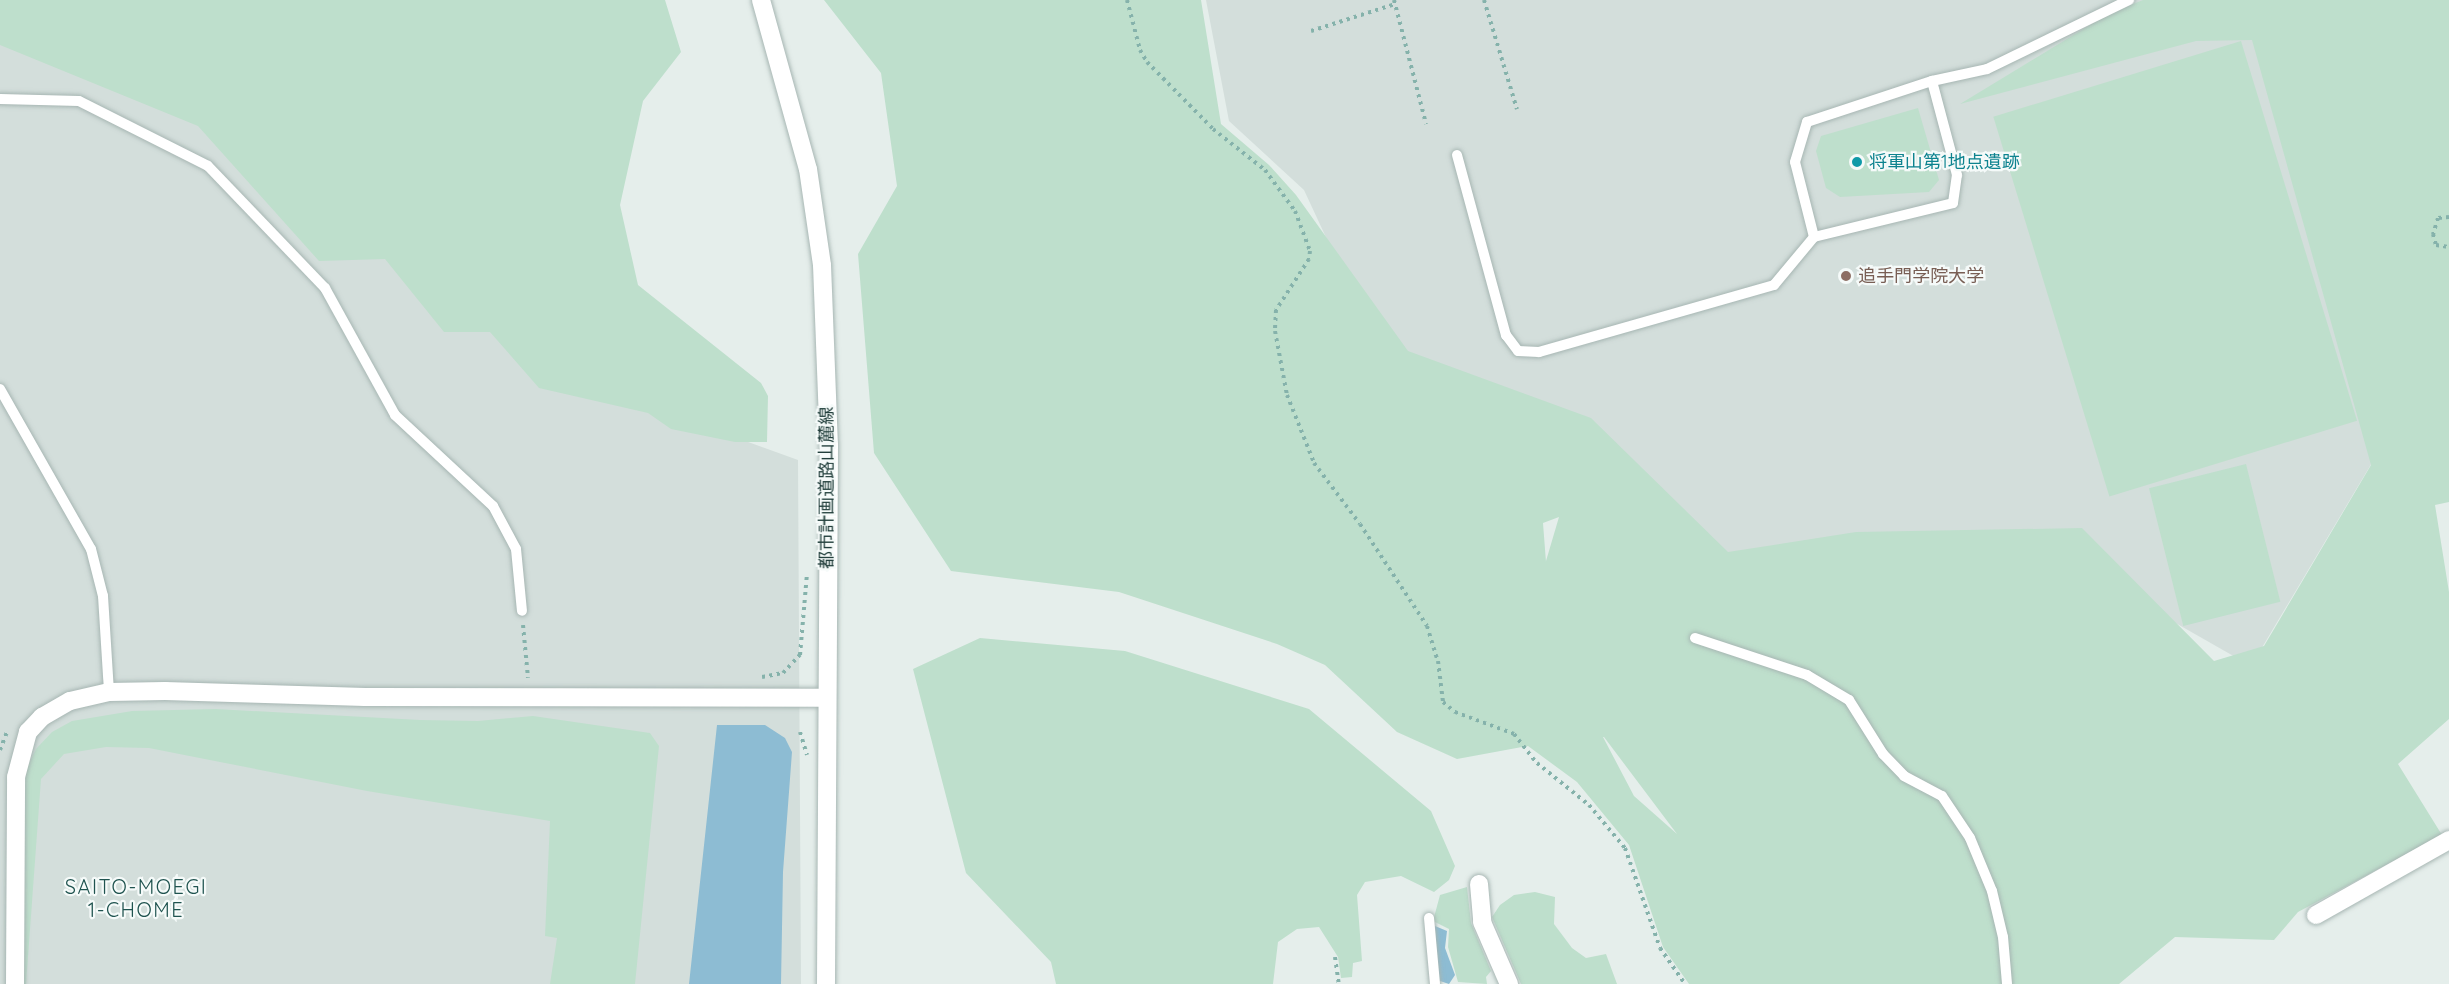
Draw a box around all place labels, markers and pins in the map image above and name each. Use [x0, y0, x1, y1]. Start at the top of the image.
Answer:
place label: 将軍山第1地点遺跡 [1869, 151, 2020, 173]
marker: 将軍山第1地点遺跡 [1850, 155, 1864, 169]
place label: 追手門学院大学 [1858, 265, 1984, 287]
marker: 追手門学院大学 [1839, 269, 1853, 283]

